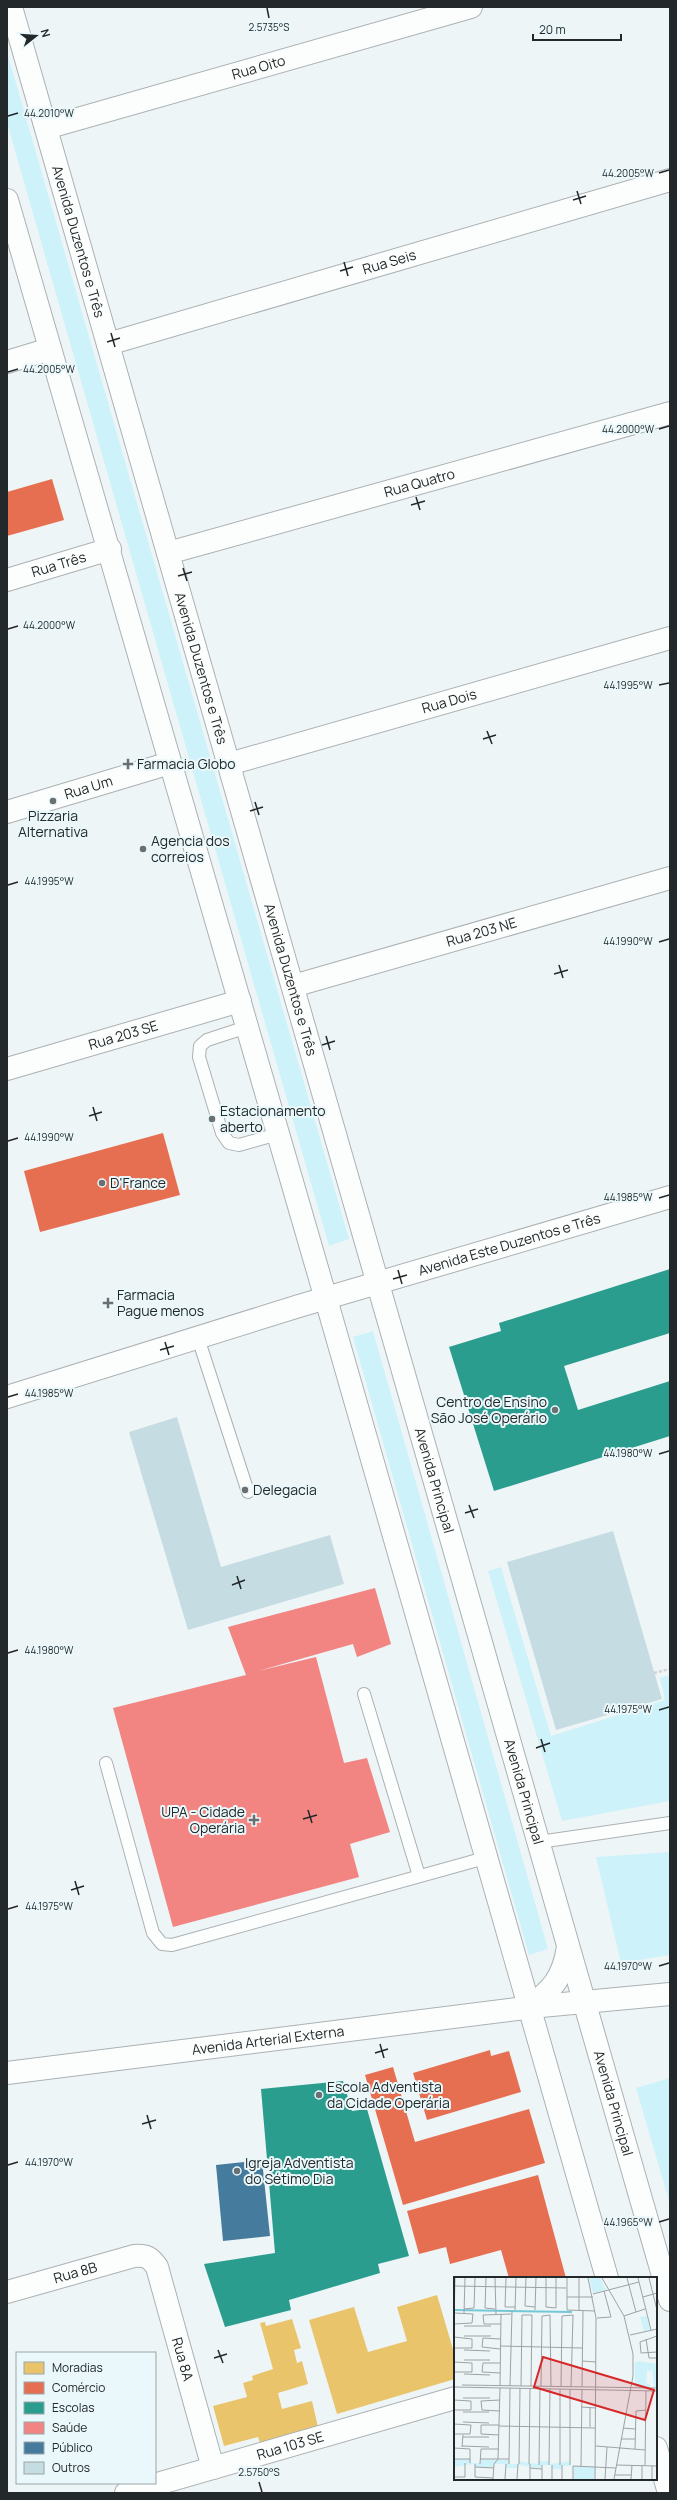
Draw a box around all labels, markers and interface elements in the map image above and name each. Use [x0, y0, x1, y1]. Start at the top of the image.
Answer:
north arrow [16, 16, 56, 56]
scale bar [533, 16, 621, 42]
text: 2.5735°S [248, 20, 290, 34]
text: 20 m [539, 21, 566, 38]
text: N [38, 27, 54, 39]
street label: Rua Oito [229, 50, 287, 84]
text: 44.2010°W [24, 106, 75, 120]
street label: Avenida Duzentos e Três [48, 163, 110, 320]
text: 44.2005°W [602, 166, 655, 180]
street label: Rua Seis [360, 245, 418, 278]
text: 44.2005°W [23, 362, 76, 376]
text: 44.2000°W [602, 422, 655, 436]
street label: Rua Quatro [382, 463, 457, 501]
street label: Rua Três [29, 547, 88, 581]
street label: Avenida Duzentos e Três [171, 590, 232, 746]
text: 44.2000°W [23, 618, 76, 632]
text: 44.1995°W [604, 678, 653, 692]
street label: Rua Dois [419, 684, 479, 717]
place label: Farmacia Globo [137, 754, 236, 773]
marker: Farmacia Globo [122, 758, 134, 770]
street label: Rua Um [62, 771, 115, 803]
marker: Pizzaria Alternativa [48, 796, 58, 806]
place label: Pizzaria Alternativa [18, 806, 88, 841]
place label: Agencia dos correios [151, 831, 230, 866]
marker: Agencia dos correios [138, 844, 148, 854]
text: 44.1995°W [25, 874, 74, 888]
street label: Avenida Duzentos e Três [260, 901, 322, 1058]
street label: Rua 203 NE [444, 912, 519, 951]
text: 44.1990°W [603, 934, 653, 948]
street label: Rua 203 SE [86, 1015, 160, 1054]
place label: Estacionamento aberto [220, 1101, 326, 1136]
marker: Estacionamento aberto [207, 1114, 217, 1124]
text: 44.1990°W [24, 1130, 74, 1144]
place label: D'France [110, 1173, 166, 1192]
marker: D'France [97, 1178, 107, 1188]
text: 44.1985°W [604, 1190, 653, 1204]
street label: Avenida Este Duzentos e Três [416, 1208, 603, 1280]
place label: Farmacia Pague menos [117, 1285, 204, 1320]
marker: Farmacia Pague menos [102, 1297, 114, 1309]
text: 44.1985°W [25, 1386, 74, 1400]
place label: Centro de Ensino São José Operário [431, 1392, 547, 1427]
marker: Centro de Ensino São José Operário [550, 1405, 560, 1415]
street label: Avenida Principal [411, 1425, 459, 1535]
text: 44.1980°W [604, 1446, 653, 1460]
place label: Delegacia [253, 1480, 317, 1499]
marker: Delegacia [240, 1485, 250, 1495]
text: 44.1980°W [25, 1643, 74, 1657]
text: 44.1975°W [604, 1702, 652, 1716]
street label: Avenida Principal [500, 1737, 549, 1847]
place label: UPA - Cidade Operária [161, 1802, 245, 1837]
marker: UPA - Cidade Operária [248, 1814, 260, 1826]
text: 44.1975°W [25, 1899, 73, 1913]
text: 44.1970°W [604, 1959, 653, 1973]
street label: Avenida Arterial Externa [191, 2021, 345, 2059]
street label: Avenida Principal [590, 2048, 638, 2158]
place label: Escola Adventista da Cidade Operária [327, 2077, 450, 2112]
marker: Escola Adventista da Cidade Operária [314, 2090, 324, 2100]
place label: Igreja Adventista do Sétimo Dia [245, 2153, 354, 2188]
text: 44.1970°W [25, 2155, 74, 2169]
marker: Igreja Adventista do Sétimo Dia [232, 2166, 242, 2176]
text: 44.1965°W [604, 2215, 653, 2229]
street label: Rua 8B [51, 2257, 100, 2287]
inset map [454, 2277, 657, 2480]
street label: Rua 8A [168, 2335, 198, 2383]
legend [16, 2352, 156, 2484]
text: Moradias [52, 2359, 103, 2376]
text: Comércio [52, 2379, 105, 2396]
text: Escolas [52, 2399, 94, 2416]
text: Saúde [52, 2419, 87, 2436]
street label: Rua 103 SE [254, 2426, 326, 2464]
text: Público [52, 2439, 93, 2456]
text: Outros [52, 2459, 90, 2476]
text: 2.5750°S [238, 2465, 280, 2479]

